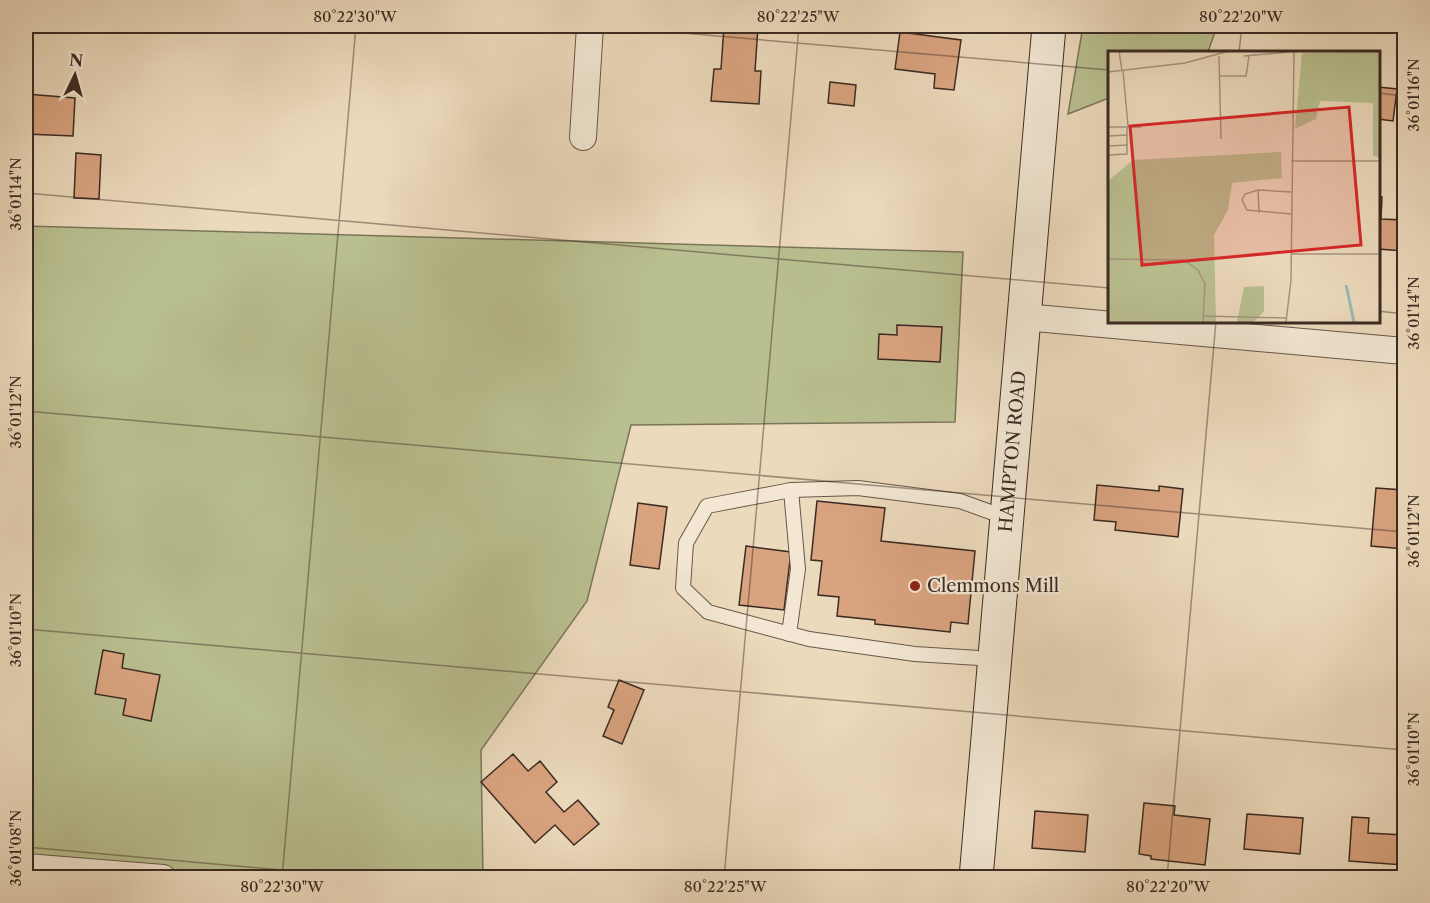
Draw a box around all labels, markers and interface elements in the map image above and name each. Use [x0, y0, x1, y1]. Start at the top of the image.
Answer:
text: 80°22'30"W [313, 7, 397, 26]
text: 80°22'25"W [757, 7, 840, 26]
text: 80°22'20"W [1199, 7, 1284, 26]
north arrow [45, 45, 105, 105]
text: N [69, 49, 84, 71]
inset map [1108, 51, 1379, 322]
text: 36°01'16"N [1404, 58, 1423, 132]
text: 36°01'14"N [6, 157, 25, 231]
text: 36°01'14"N [1404, 276, 1423, 350]
street label: HAMPTON ROAD [995, 370, 1030, 533]
text: 36°01'12"N [6, 375, 25, 449]
text: 36°01'12"N [1404, 494, 1423, 568]
place label: Clemmons Mill [927, 575, 1059, 597]
marker: Clemmons Mill [908, 579, 922, 593]
text: 36°01'10"N [6, 593, 25, 667]
text: 36°01'10"N [1404, 712, 1423, 786]
text: 36°01'08"N [6, 810, 25, 886]
text: 80°22'30"W [240, 877, 324, 896]
text: 80°22'25"W [684, 877, 767, 896]
text: 80°22'20"W [1126, 877, 1211, 896]

